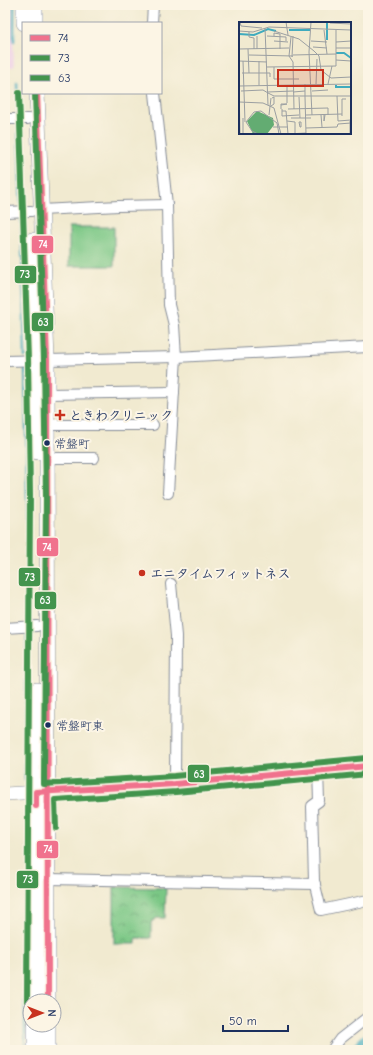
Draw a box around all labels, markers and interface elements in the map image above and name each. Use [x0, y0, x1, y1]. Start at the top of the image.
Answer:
legend [22, 22, 162, 94]
inset map [239, 22, 351, 134]
text: 74 [58, 31, 69, 45]
text: 73 [58, 51, 70, 65]
text: 63 [58, 71, 71, 85]
line badge: 74 [31, 235, 54, 254]
text: 74 [38, 238, 48, 251]
line badge: 73 [14, 265, 37, 284]
text: 73 [20, 268, 30, 281]
line badge: 63 [31, 312, 54, 332]
text: 63 [37, 316, 49, 329]
place label: ときわクリニック [69, 408, 173, 423]
marker: ときわクリニック [54, 409, 66, 421]
place label: 常盤町 [54, 437, 90, 451]
marker: 常盤町 [42, 438, 52, 448]
line badge: 74 [36, 537, 59, 557]
text: 74 [42, 541, 52, 554]
place label: エニタイムフィットネス [150, 566, 290, 581]
line badge: 73 [18, 567, 41, 587]
marker: エニタイムフィットネス [137, 568, 147, 578]
text: 73 [25, 571, 35, 584]
line badge: 63 [34, 591, 57, 610]
text: 63 [39, 594, 51, 607]
place label: 常盤町東 [56, 719, 104, 733]
marker: 常盤町東 [43, 720, 53, 730]
line badge: 63 [187, 764, 210, 783]
text: 63 [193, 768, 205, 781]
line badge: 74 [36, 840, 59, 859]
text: 74 [43, 843, 53, 856]
line badge: 73 [16, 870, 39, 889]
text: 73 [23, 873, 33, 886]
north arrow [22, 993, 62, 1033]
scale bar [223, 1007, 288, 1033]
text: N [45, 1009, 58, 1017]
text: 50 m [229, 1014, 257, 1028]

